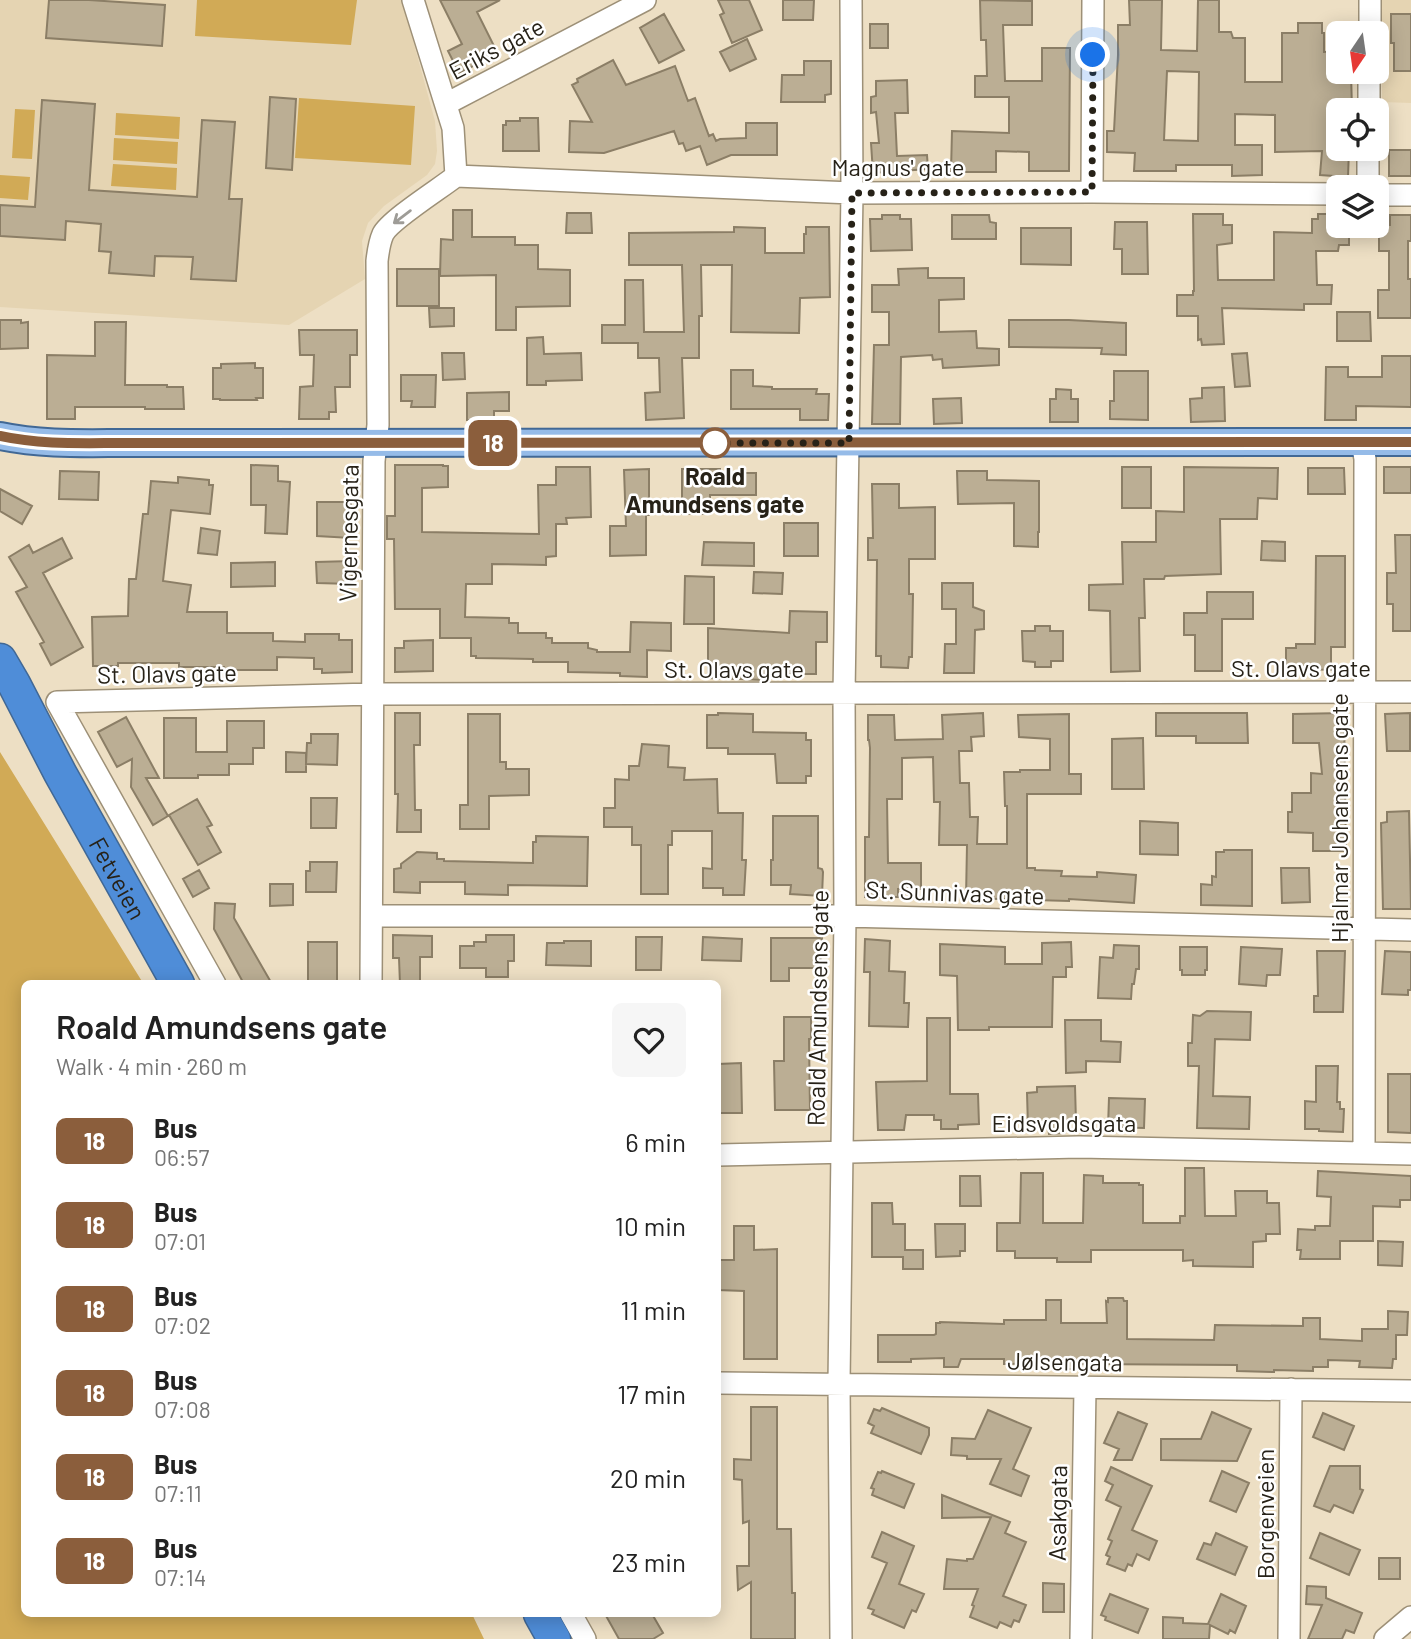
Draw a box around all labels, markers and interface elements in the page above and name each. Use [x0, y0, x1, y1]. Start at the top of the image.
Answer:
street label: Eriks gate [443, 11, 549, 85]
north arrow [1326, 21, 1390, 84]
map controls [1326, 21, 1389, 238]
your location [1075, 37, 1110, 72]
button: locate [1326, 98, 1389, 161]
street label: Magnus' gate [831, 152, 965, 181]
button: layers [1326, 175, 1389, 238]
one-way arrow [393, 209, 411, 224]
line badge: 18 [462, 420, 524, 466]
text: 18 [482, 428, 504, 457]
marker: Roald Amundsens gate [700, 428, 730, 458]
place label: Roald Amundsens gate [626, 461, 804, 518]
street label: Vigernesgata [332, 464, 364, 602]
street label: St. Olavs gate [1231, 653, 1371, 682]
street label: St. Olavs gate [664, 654, 804, 683]
street label: St. Olavs gate [97, 657, 237, 689]
street label: Hjalmar Johansens gate [1324, 693, 1353, 943]
street label: Fetveien [84, 832, 153, 924]
street label: St. Sunnivas gate [865, 874, 1045, 910]
street label: Roald Amundsens gate [800, 890, 834, 1126]
button: heart [612, 1003, 686, 1077]
text: Roald Amundsens gate [56, 1006, 387, 1046]
text: Walk · 4 min · 260 m [56, 1052, 247, 1080]
street label: Eidsvoldsgata [992, 1108, 1136, 1137]
text: Bus [154, 1112, 197, 1143]
text: 18 [84, 1126, 105, 1155]
text: 6 min [625, 1126, 686, 1157]
text: 06:57 [154, 1143, 209, 1171]
text: Bus [154, 1196, 197, 1227]
text: 18 [84, 1210, 105, 1239]
text: 10 min [615, 1210, 686, 1241]
text: 07:01 [154, 1227, 206, 1255]
text: Bus [154, 1280, 197, 1311]
text: 18 [84, 1294, 105, 1323]
text: 11 min [620, 1294, 686, 1325]
text: 07:02 [154, 1311, 211, 1339]
street label: Jølsengata [1007, 1345, 1123, 1377]
text: Bus [154, 1364, 197, 1395]
text: 18 [84, 1378, 105, 1407]
text: 17 min [617, 1378, 686, 1409]
text: 07:08 [154, 1395, 211, 1423]
text: Bus [154, 1448, 197, 1479]
street label: Borgenveien [1250, 1449, 1279, 1579]
text: 18 [84, 1462, 105, 1491]
text: 20 min [610, 1462, 686, 1493]
street label: Asakgata [1042, 1465, 1072, 1561]
text: 07:11 [154, 1479, 202, 1507]
text: Bus [154, 1532, 197, 1563]
text: 18 [84, 1546, 105, 1575]
text: 23 min [611, 1546, 686, 1577]
text: 07:14 [154, 1563, 206, 1591]

